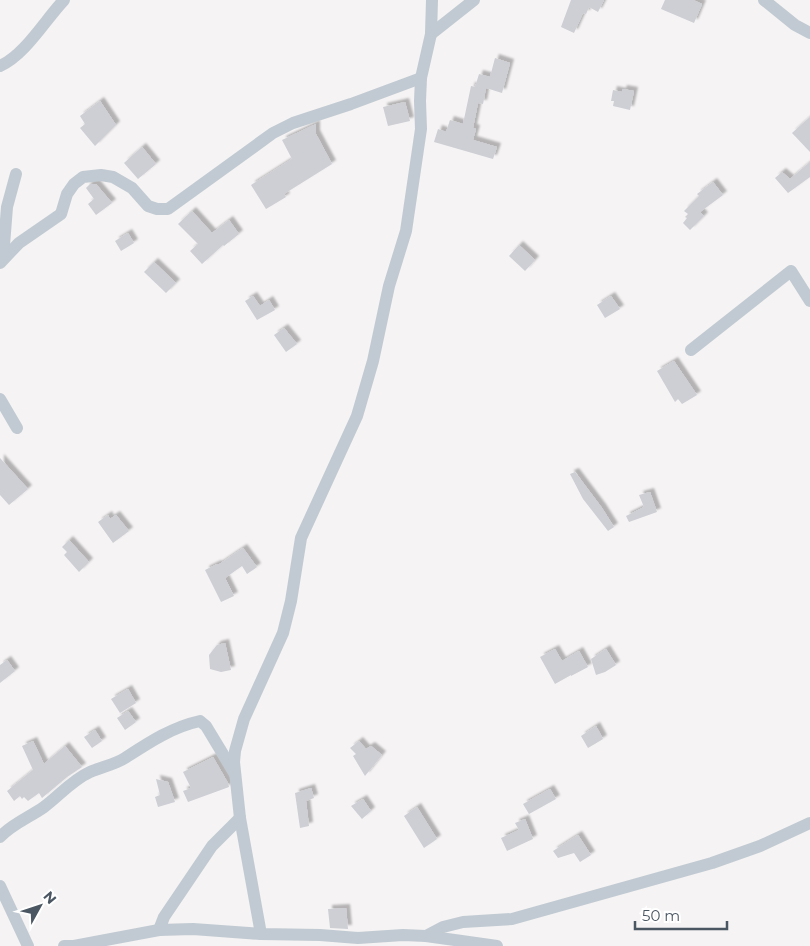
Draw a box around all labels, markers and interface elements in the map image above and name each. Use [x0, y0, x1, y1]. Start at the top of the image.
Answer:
north arrow [15, 881, 65, 931]
text: N [39, 888, 60, 908]
scale bar [635, 898, 728, 930]
text: 50 m [642, 906, 680, 925]

